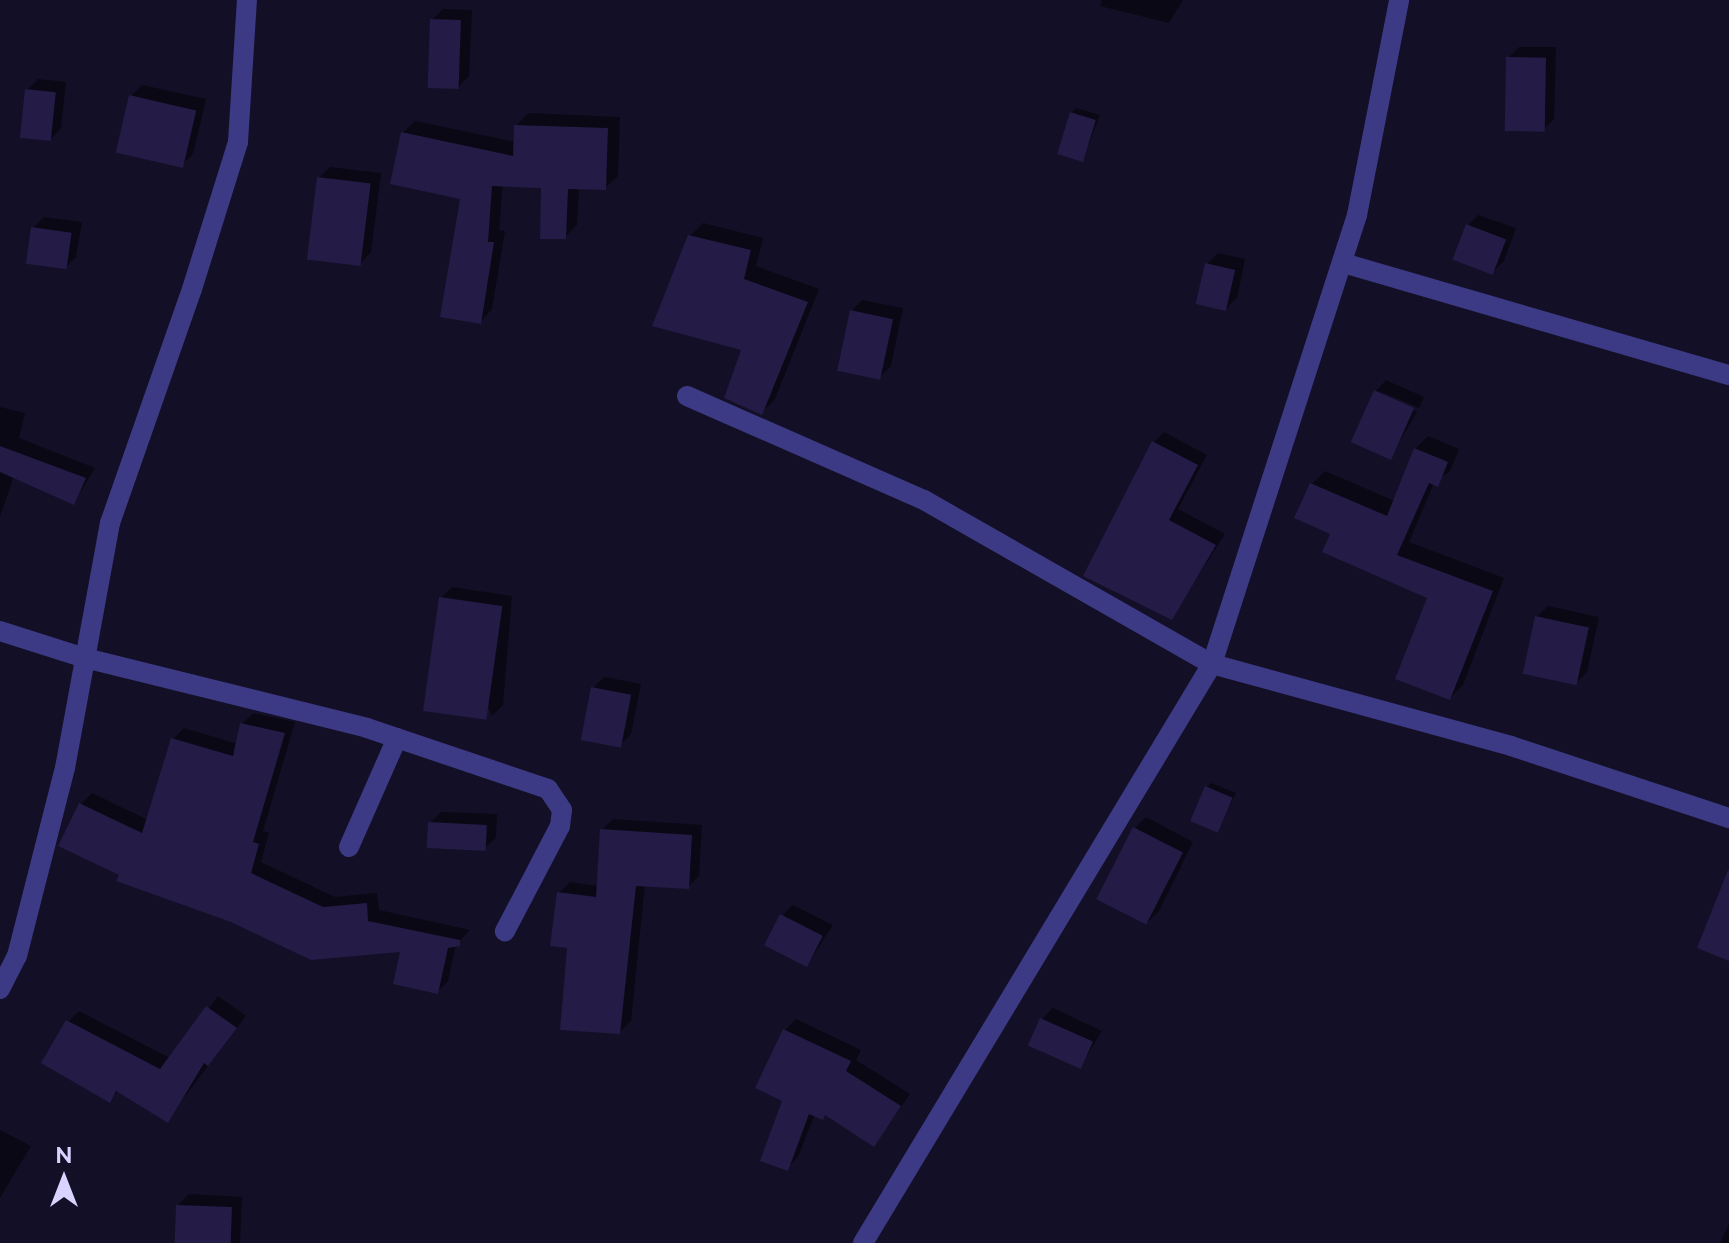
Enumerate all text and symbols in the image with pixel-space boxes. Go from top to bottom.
north arrow [24,1139,104,1219]
text: N [56,1142,72,1168]

